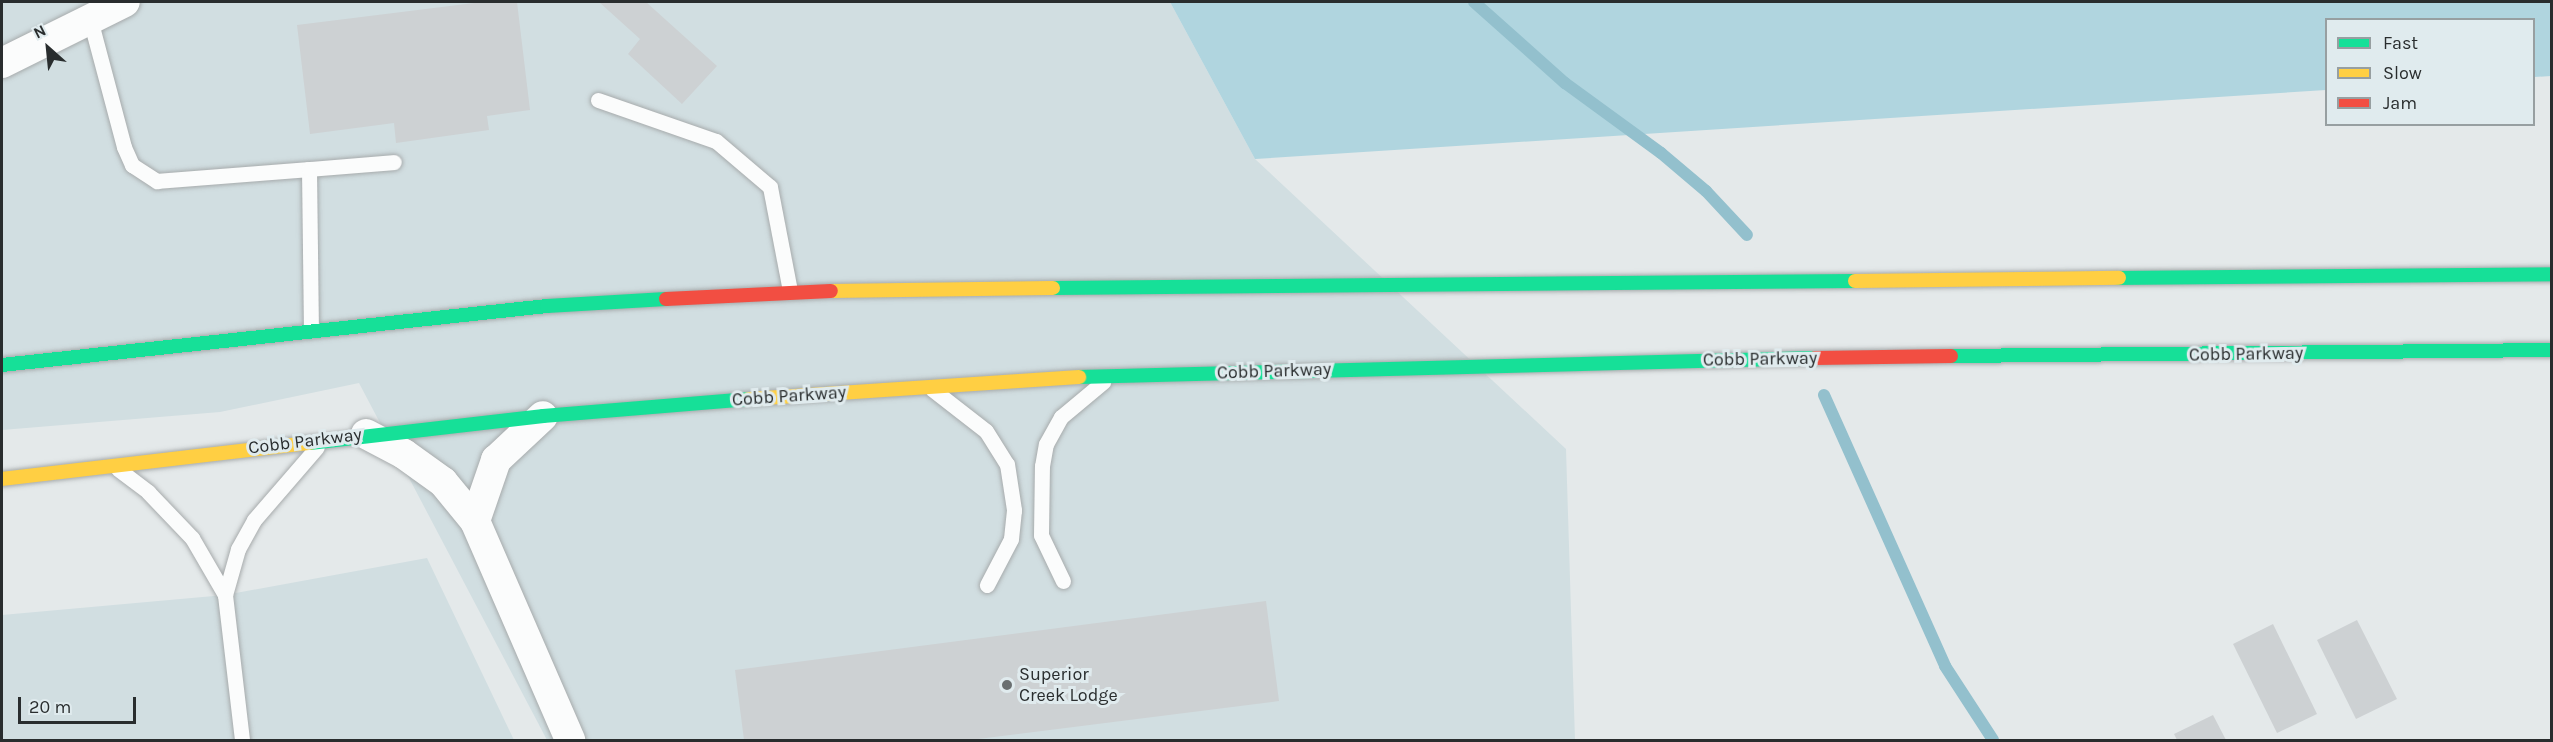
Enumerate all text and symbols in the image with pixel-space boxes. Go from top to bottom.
north arrow [18,18,78,78]
legend [2325,18,2535,126]
text: N [30,20,49,43]
text: Fast [2383,32,2418,54]
text: Slow [2383,62,2422,84]
text: Jam [2383,92,2417,114]
street label: Cobb Parkway [2189,342,2303,366]
street label: Cobb Parkway [1703,347,1817,371]
street label: Cobb Parkway [1216,358,1332,384]
street label: Cobb Parkway [731,381,847,411]
street label: Cobb Parkway [247,423,363,459]
place label: Superior Creek Lodge [1019,664,1118,706]
marker: Superior Creek Lodge [1000,678,1014,692]
scale bar [21,685,140,723]
text: 20 m [29,696,71,718]

